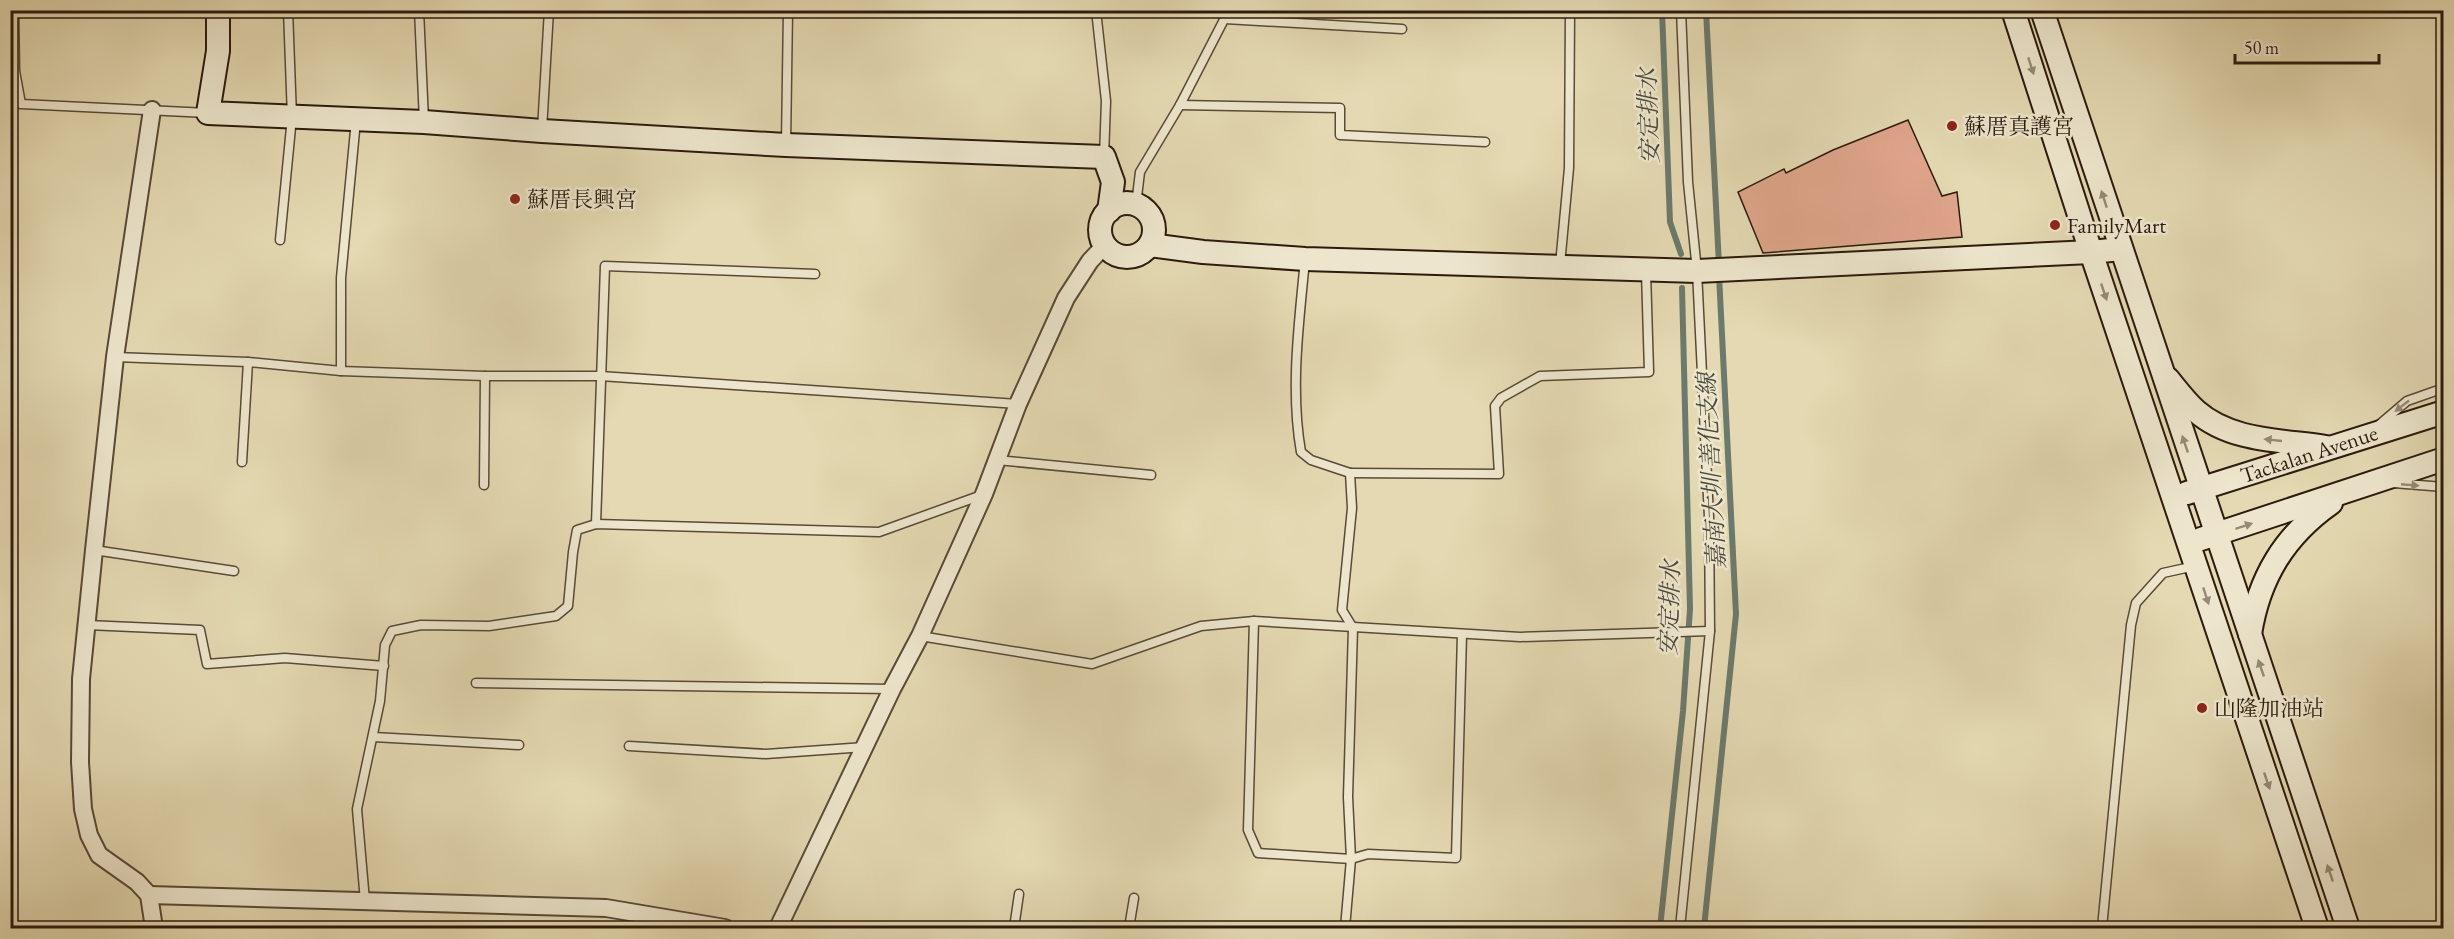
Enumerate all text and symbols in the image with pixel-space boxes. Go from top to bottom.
scale bar [2235,27,2379,65]
text: 50 m [2244,36,2279,59]
one-way arrow [2027,57,2036,75]
water label: 安定排水 [1631,65,1665,165]
place label: 蘇厝真護宮 [1964,112,2074,141]
marker: 蘇厝真護宮 [1945,119,1959,133]
place label: 蘇厝長興宮 [527,185,637,214]
one-way arrow [2099,190,2109,208]
marker: 蘇厝長興宮 [508,192,522,206]
place label: FamilyMart [2067,211,2166,240]
marker: FamilyMart [2048,218,2062,232]
one-way arrow [2100,283,2110,301]
water label: 嘉南大圳 善化支線 [1690,369,1732,570]
one-way arrow [2394,400,2410,412]
street label: Tackalan Avenue [2237,418,2382,490]
one-way arrow [2180,435,2190,453]
one-way arrow [2263,435,2282,445]
one-way arrow [2401,480,2420,489]
one-way arrow [2235,520,2253,530]
water label: 安定排水 [1652,557,1686,657]
one-way arrow [2201,587,2211,605]
one-way arrow [2255,659,2265,677]
place label: 山隆加油站 [2214,694,2324,723]
marker: 山隆加油站 [2195,701,2209,715]
one-way arrow [2263,772,2272,790]
one-way arrow [2324,864,2334,882]

